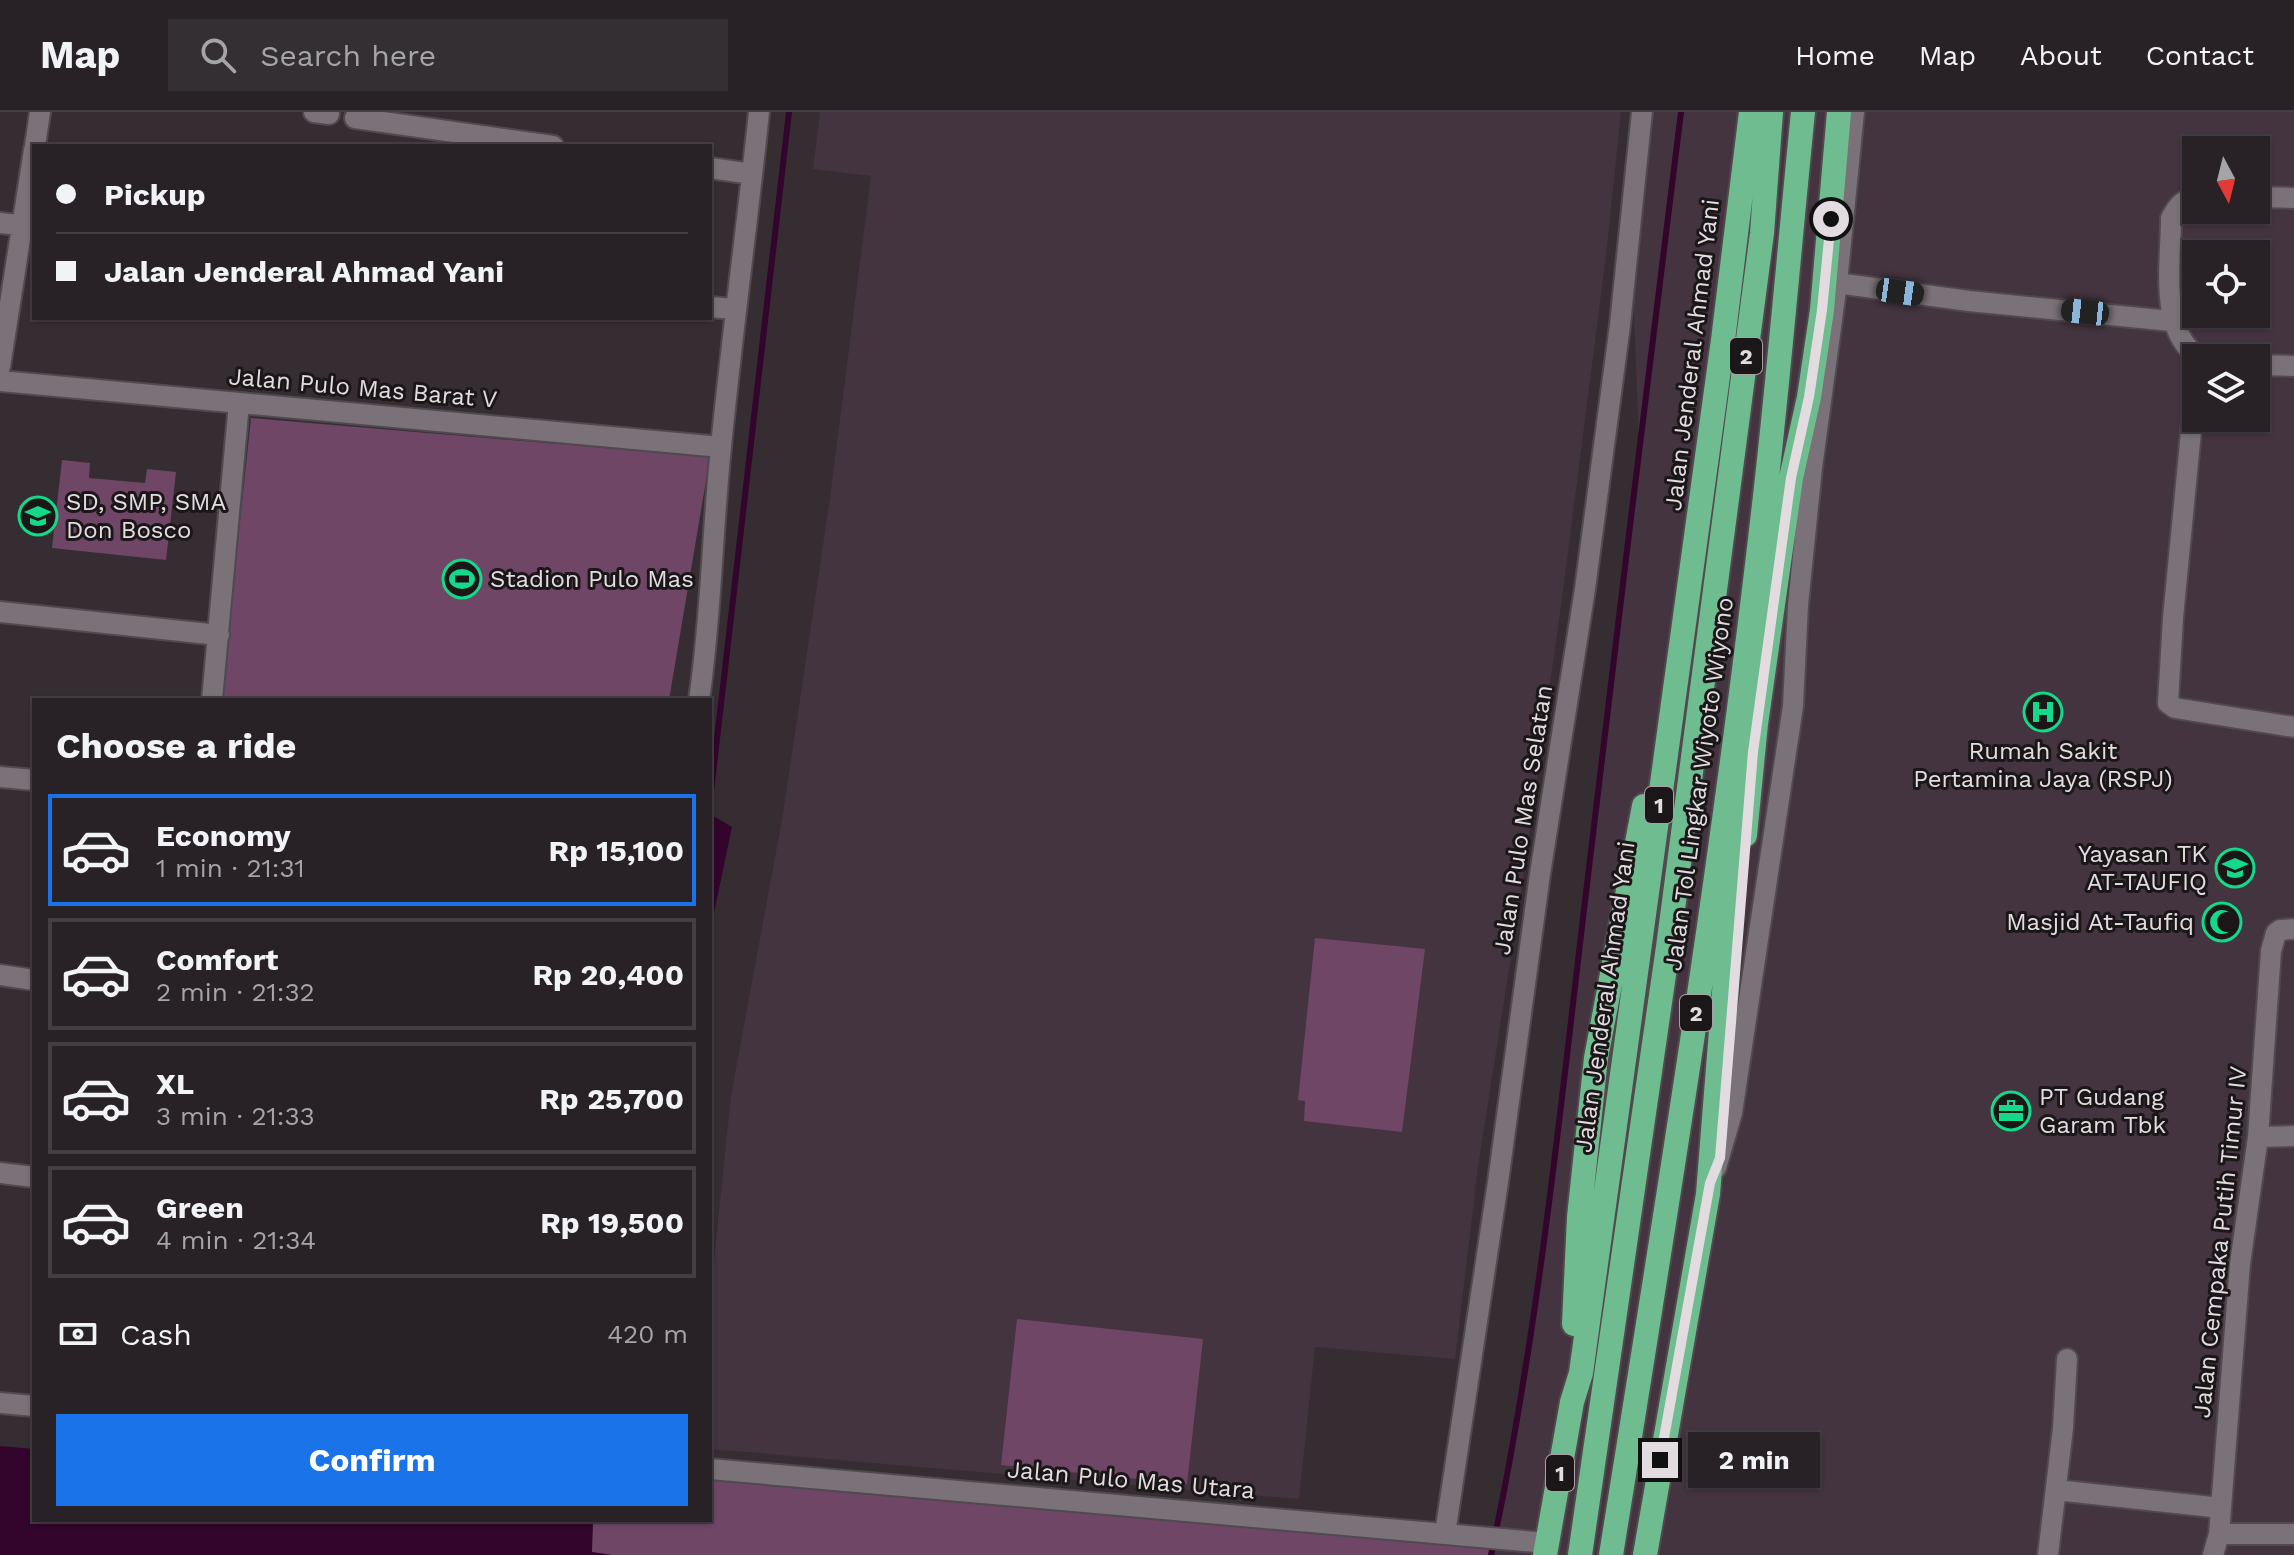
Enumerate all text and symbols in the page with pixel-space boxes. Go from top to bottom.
search box [168,19,728,91]
text: Map [40,33,120,77]
icon: search [196,33,240,77]
text: Search here [260,38,436,73]
text: Home [1795,39,1875,72]
text: Map [1919,39,1976,72]
text: About [2020,39,2102,72]
text: Contact [2146,39,2254,72]
north arrow [2182,136,2270,224]
map controls [2182,136,2270,432]
text: Pickup [104,177,206,212]
street label: Jalan Jenderal Ahmad Yani [1659,198,1725,512]
route start [1813,201,1849,237]
button: locate [2182,240,2270,328]
text: Jalan Jenderal Ahmad Yani [104,254,504,289]
car [1875,277,1925,307]
car [2060,298,2110,326]
road number: 2 [1730,338,1762,374]
button: layers [2182,344,2270,432]
street label: Jalan Pulo Mas Barat V [227,362,499,414]
place label: SD, SMP, SMA Don Bosco [66,488,227,544]
school or university icon: SD, SMP, SMA Don Bosco [17,495,59,537]
sports icon: Stadion Pulo Mas [441,558,483,600]
place label: Stadion Pulo Mas [490,565,694,593]
street label: Jalan Tol Lingkar Wiyoto Wiyono [1659,596,1739,972]
street label: Jalan Pulo Mas Selatan [1488,683,1558,957]
hospital icon: Rumah Sakit Pertamina Jaya (RSPJ) [2022,691,2064,733]
text: Choose a ride [56,725,296,767]
place label: Rumah Sakit Pertamina Jaya (RSPJ) [1913,737,2173,793]
road number: 1 [1645,787,1673,823]
icon: car [60,814,132,886]
text: Economy [156,818,291,853]
text: Rp 15,100 [549,833,684,868]
street label: Jalan Jenderal Ahmad Yani [1569,840,1641,1154]
place label: Yayasan TK AT-TAUFIQ [2078,840,2207,896]
school or university icon: Yayasan TK AT-TAUFIQ [2214,847,2256,889]
text: 1 min · 21:31 [156,853,305,883]
mosque icon: Masjid At-Taufiq [2201,901,2243,943]
place label: Masjid At-Taufiq [2006,908,2194,936]
icon: car [60,938,132,1010]
text: Comfort [156,942,278,977]
text: Rp 20,400 [532,957,684,992]
text: 2 min · 21:32 [156,977,315,1007]
road number: 2 [1680,995,1712,1031]
icon: car [60,1062,132,1134]
street label: Jalan Cempaka Putih Timur IV [2188,1065,2252,1419]
text: XL [156,1066,194,1101]
text: Rp 25,700 [539,1081,684,1116]
place label: PT Gudang Garam Tbk [2039,1083,2166,1139]
office icon: PT Gudang Garam Tbk [1990,1090,2032,1132]
text: 3 min · 21:33 [156,1101,315,1131]
icon: car [60,1186,132,1258]
text: Green [156,1190,244,1225]
text: Rp 19,500 [540,1205,684,1240]
text: 4 min · 21:34 [156,1225,316,1255]
icon: cash [56,1312,100,1356]
text: Cash [120,1317,192,1352]
text: 420 m [607,1319,688,1349]
button: Confirm [56,1414,688,1506]
callout: 2 min [1688,1432,1820,1488]
route end [1642,1442,1678,1478]
text: 2 min [1718,1445,1790,1475]
street label: Jalan Pulo Mas Utara [1006,1455,1256,1505]
road number: 1 [1546,1455,1574,1491]

